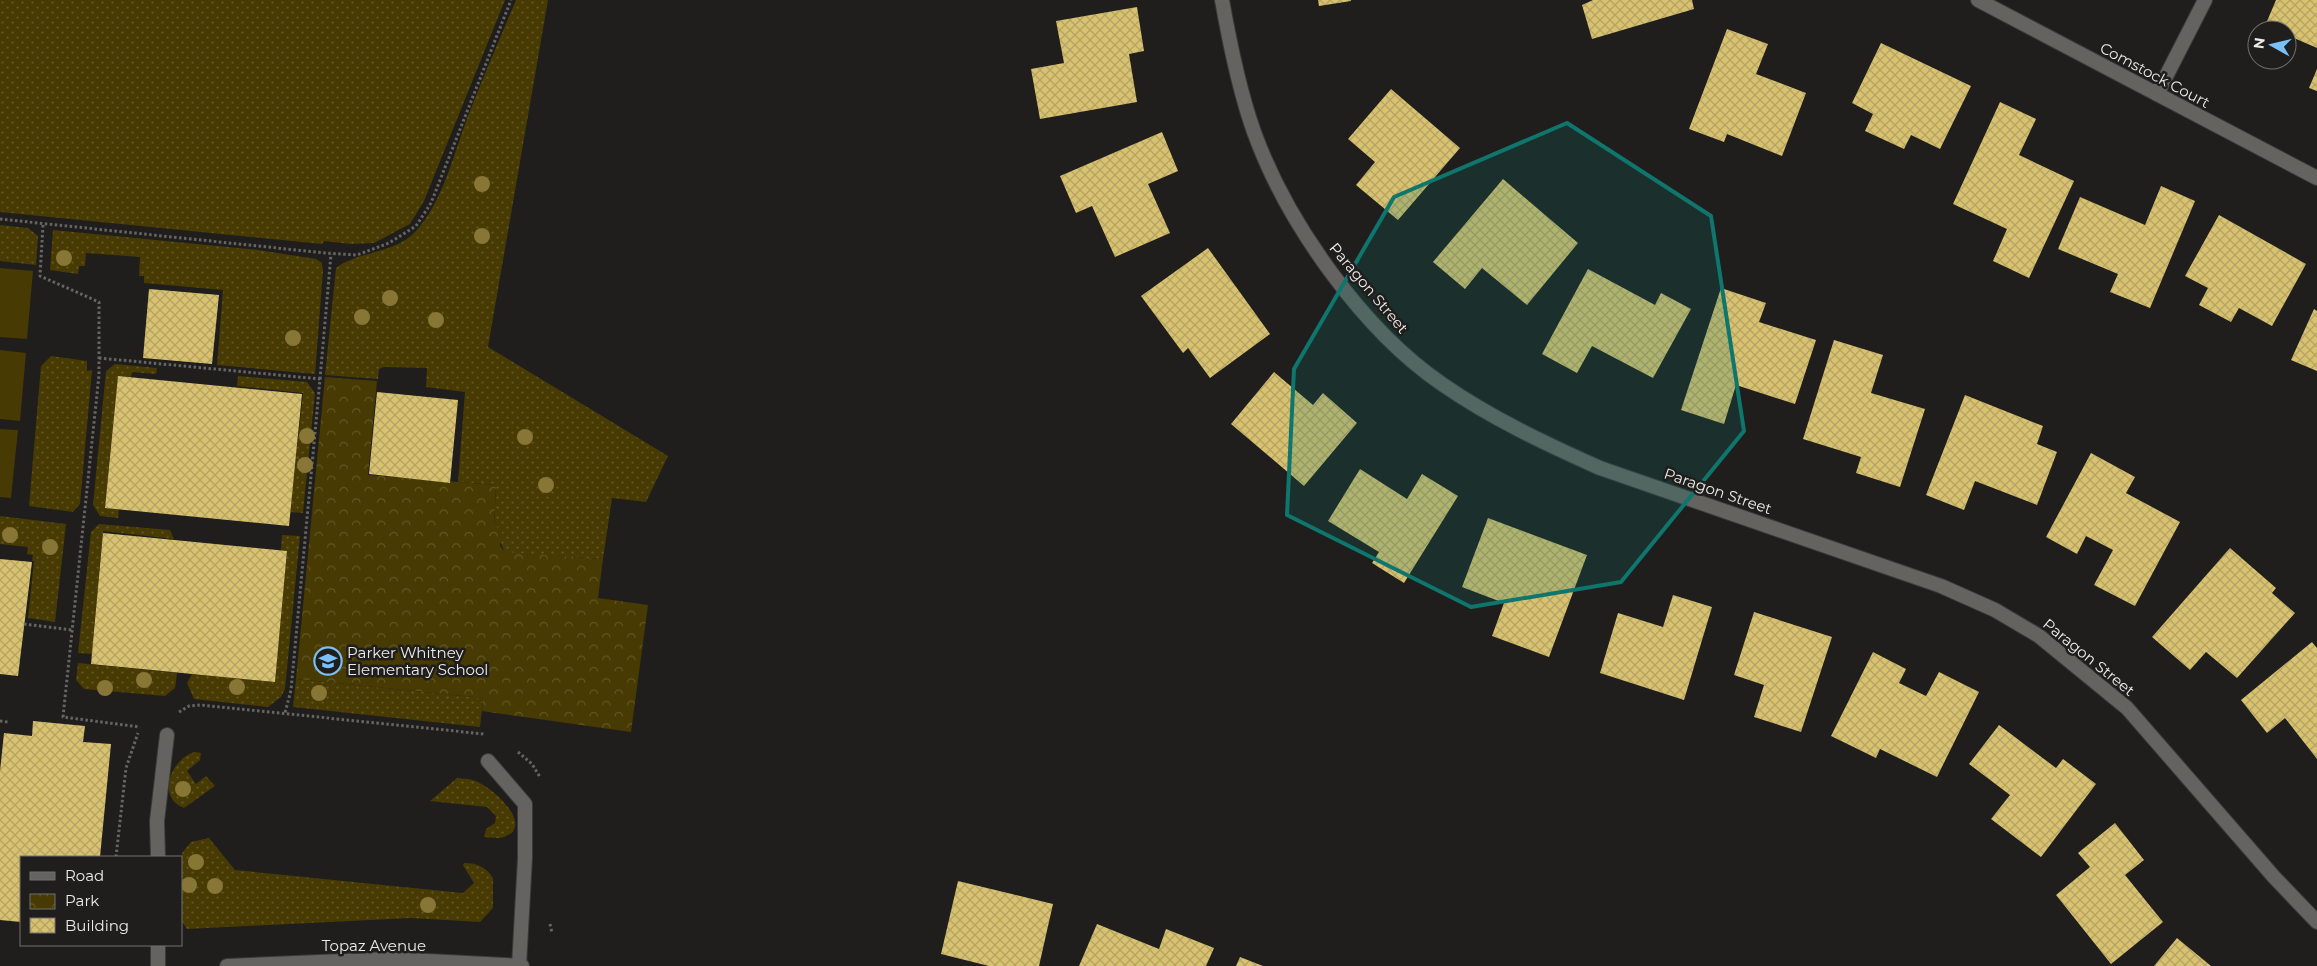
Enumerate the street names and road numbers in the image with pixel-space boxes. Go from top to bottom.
street label: Comstock Court [2097,38,2213,112]
street label: Paragon Street [1325,239,1413,337]
street label: Paragon Street [1662,464,1774,518]
street label: Paragon Street [2039,614,2139,700]
street label: Topaz Avenue [322,936,426,955]

